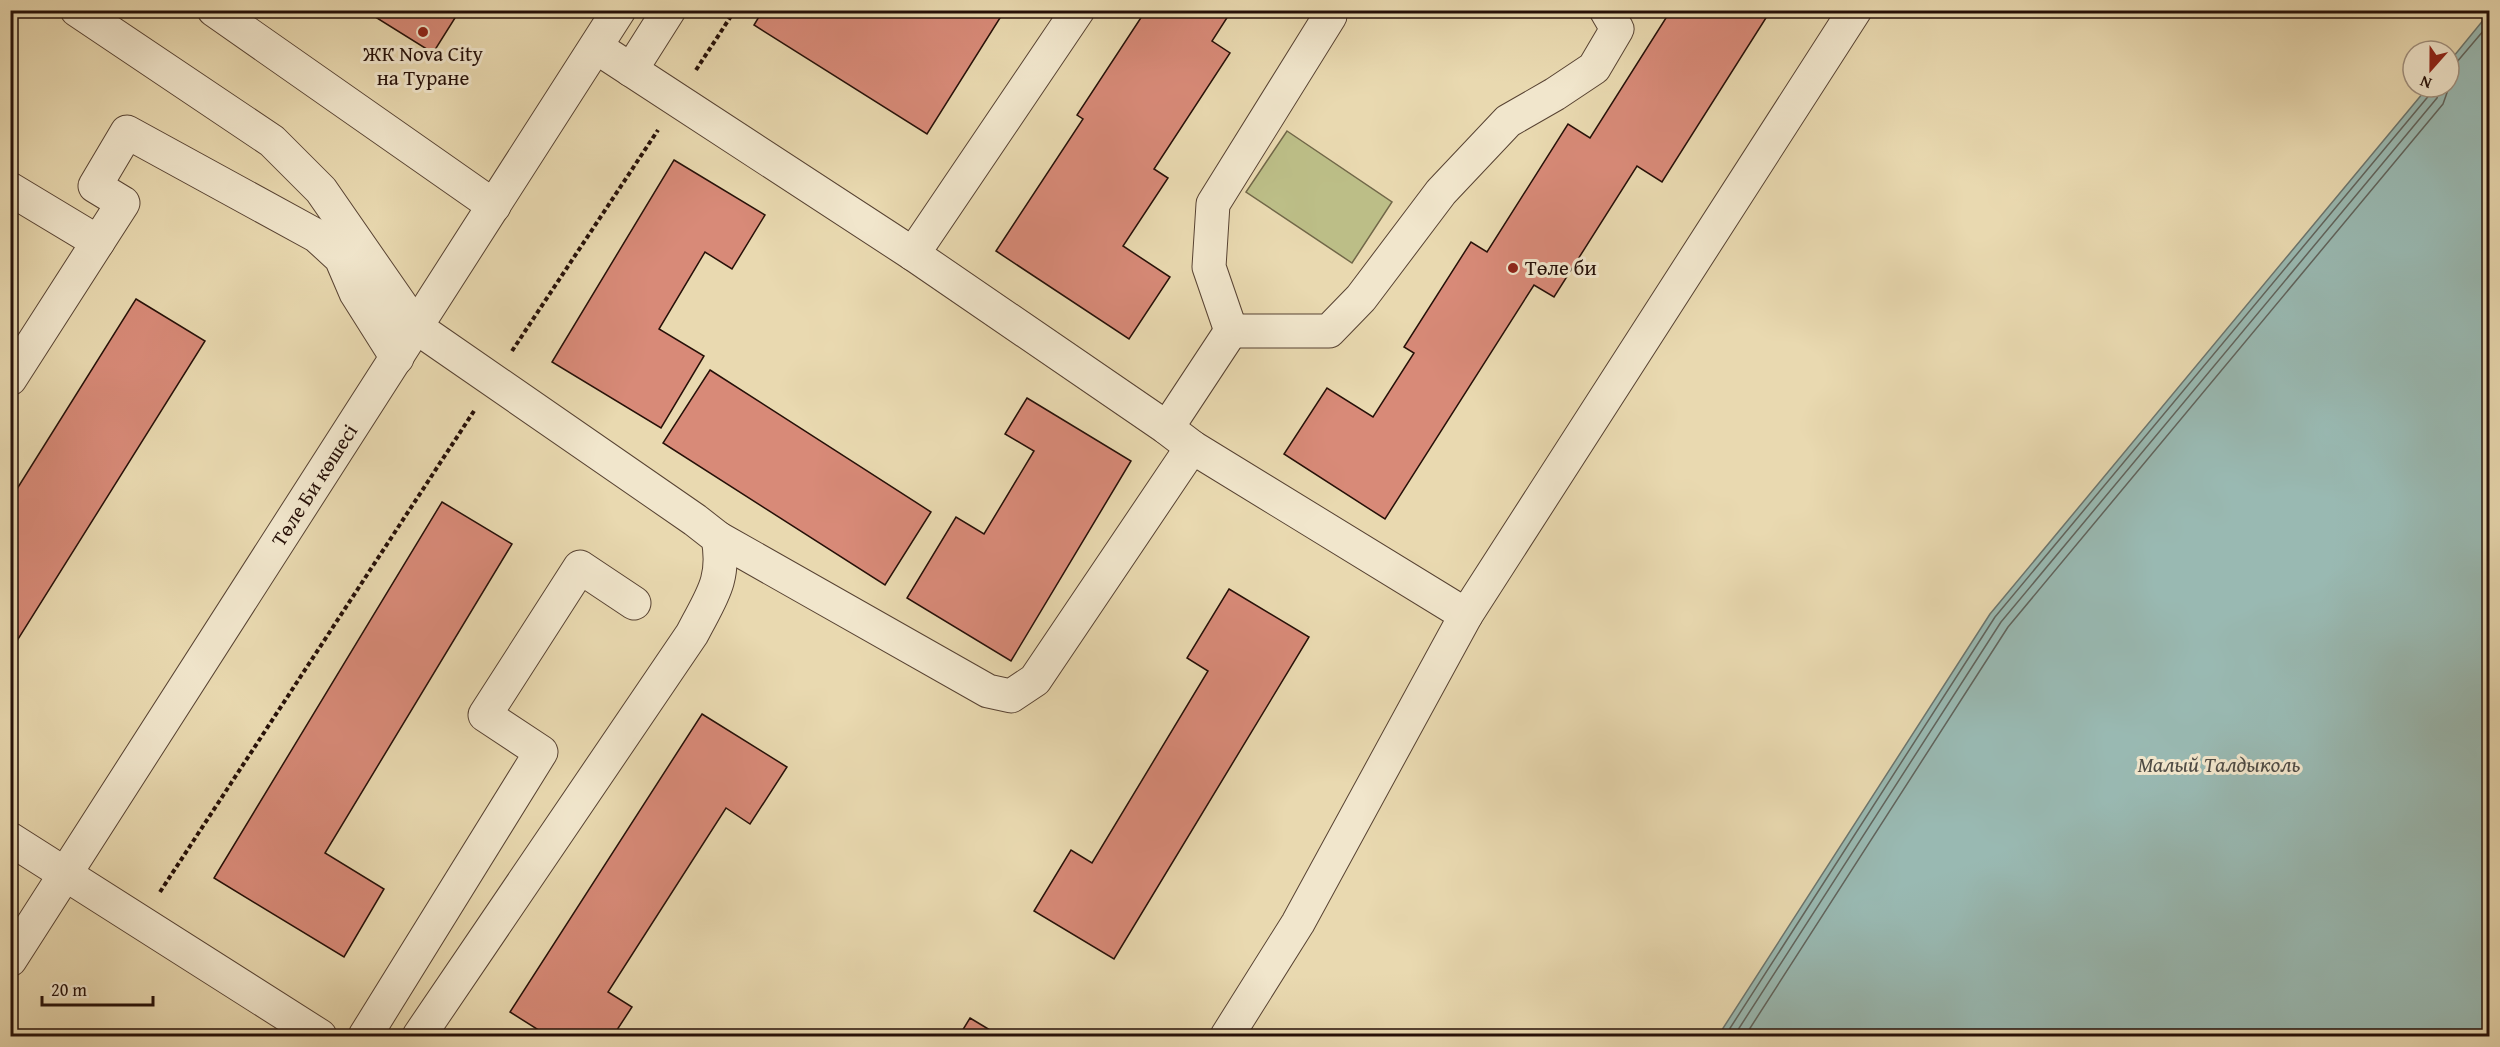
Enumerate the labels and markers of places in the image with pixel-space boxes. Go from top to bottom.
marker: ЖК Nova City на Туране [416,25,430,39]
place label: ЖК Nova City на Туране [362,38,484,93]
place label: Төле би [1525,252,1597,283]
marker: Төле би [1506,261,1520,275]

